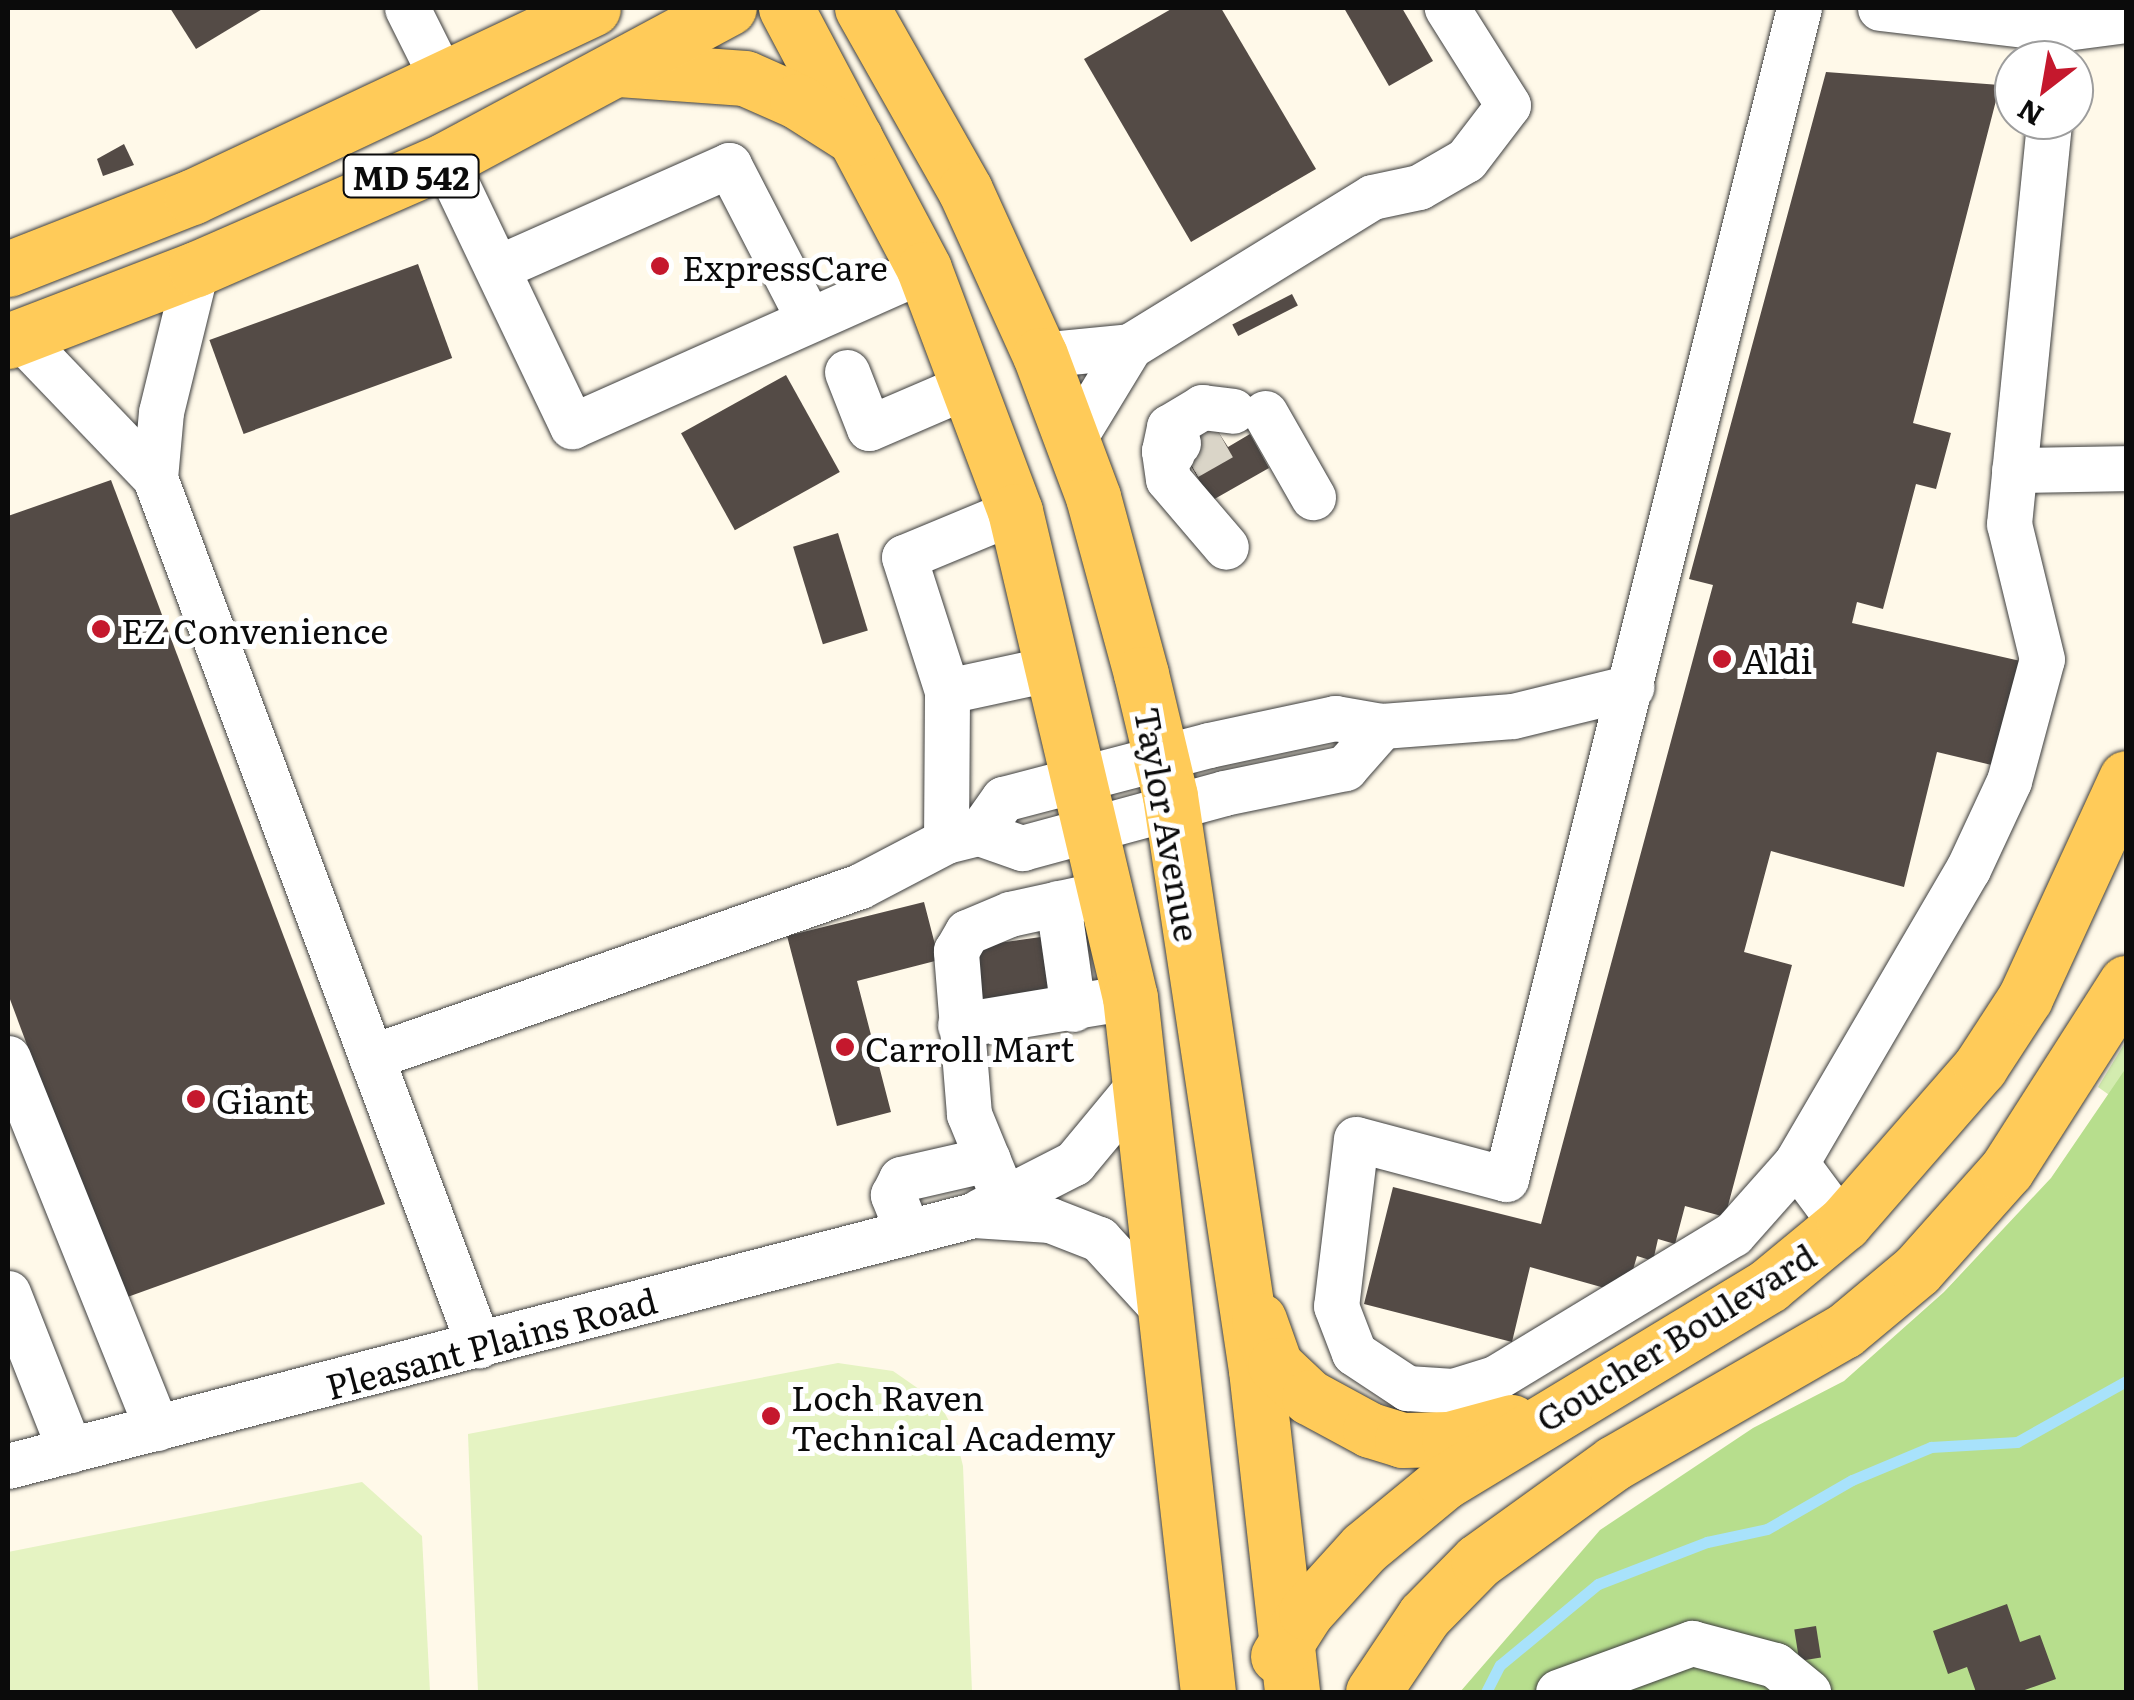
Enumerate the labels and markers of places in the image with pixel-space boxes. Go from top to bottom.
place label: ExpressCare [682,245,888,287]
marker: ExpressCare [647,253,673,279]
place label: EZ Convenience [121,608,388,650]
marker: EZ Convenience [90,618,112,640]
place label: Aldi [1742,638,1812,680]
marker: Aldi [1711,648,1733,670]
place label: Carroll Mart [865,1026,1074,1068]
marker: Carroll Mart [834,1036,856,1058]
place label: Giant [216,1078,309,1120]
marker: Giant [185,1088,207,1110]
place label: Loch Raven Technical Academy [791,1375,1115,1457]
marker: Loch Raven Technical Academy [760,1405,782,1427]

